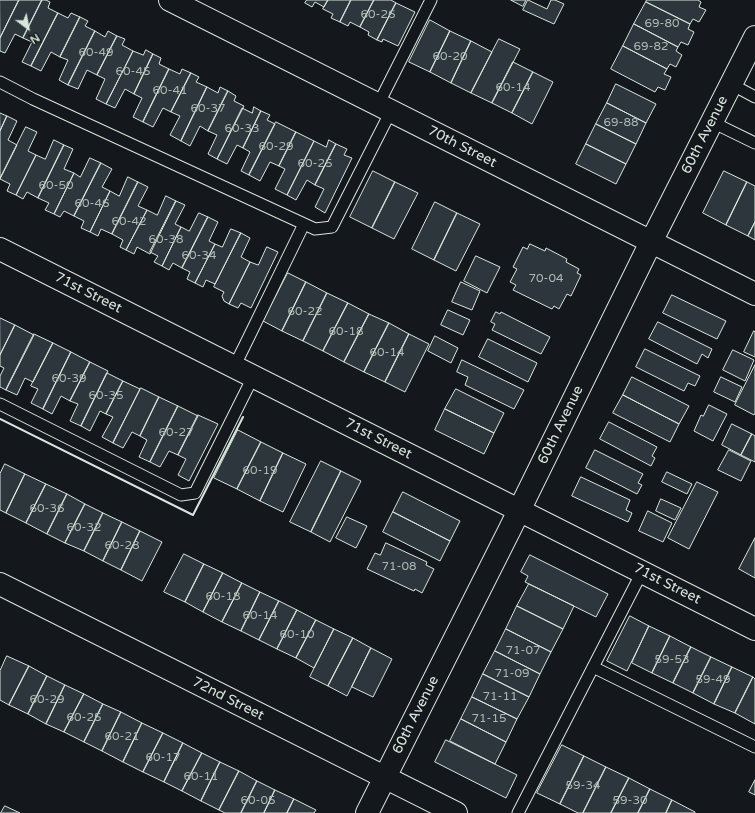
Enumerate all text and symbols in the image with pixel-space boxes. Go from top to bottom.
north arrow [8,8,48,48]
house number: 60-26 [360,8,396,22]
house number: 69-80 [644,17,680,31]
text: N [27,31,42,46]
house number: 69-82 [633,40,669,54]
house number: 60-49 [78,46,114,60]
house number: 60-20 [432,50,468,64]
house number: 60-45 [115,65,151,79]
house number: 60-14 [495,81,531,95]
house number: 60-41 [152,84,188,98]
street label: 60th Avenue [678,93,732,177]
house number: 60-37 [190,102,226,116]
house number: 69-88 [603,116,639,130]
house number: 60-33 [224,122,260,136]
street label: 70th Street [425,122,499,172]
house number: 60-29 [258,140,294,154]
house number: 60-25 [297,157,333,171]
house number: 60-50 [38,179,74,193]
house number: 60-46 [74,197,110,211]
house number: 60-42 [111,215,147,229]
house number: 60-38 [148,233,184,247]
house number: 60-34 [181,249,217,263]
street label: 71st Street [52,269,124,317]
house number: 70-04 [528,272,564,286]
house number: 60-22 [287,305,323,319]
house number: 60-18 [328,325,364,339]
house number: 60-14 [369,346,405,360]
house number: 60-39 [51,372,87,386]
street label: 60th Avenue [535,383,587,467]
house number: 60-35 [88,389,124,403]
street label: 71st Street [342,415,414,463]
house number: 60-27 [158,426,194,440]
house number: 60-19 [242,464,278,478]
house number: 60-36 [29,502,65,516]
house number: 60-32 [66,521,102,535]
house number: 60-28 [104,539,140,553]
house number: 71-08 [381,560,417,574]
street label: 71st Street [631,560,703,608]
house number: 60-18 [205,590,241,604]
house number: 60-14 [242,609,278,623]
house number: 60-10 [279,628,315,642]
house number: 71-07 [505,644,541,658]
house number: 59-53 [654,653,690,667]
house number: 71-09 [494,667,530,681]
street label: 60th Avenue [389,673,443,757]
house number: 59-49 [695,673,731,687]
street label: 72nd Street [189,674,267,724]
house number: 71-11 [482,690,518,704]
house number: 60-29 [29,693,65,707]
house number: 60-25 [66,711,102,725]
house number: 71-15 [471,712,507,726]
house number: 60-21 [104,730,140,744]
house number: 60-17 [145,751,181,765]
house number: 60-11 [183,770,219,784]
house number: 59-34 [565,779,601,793]
house number: 60-05 [240,794,276,808]
house number: 59-30 [612,794,648,808]

